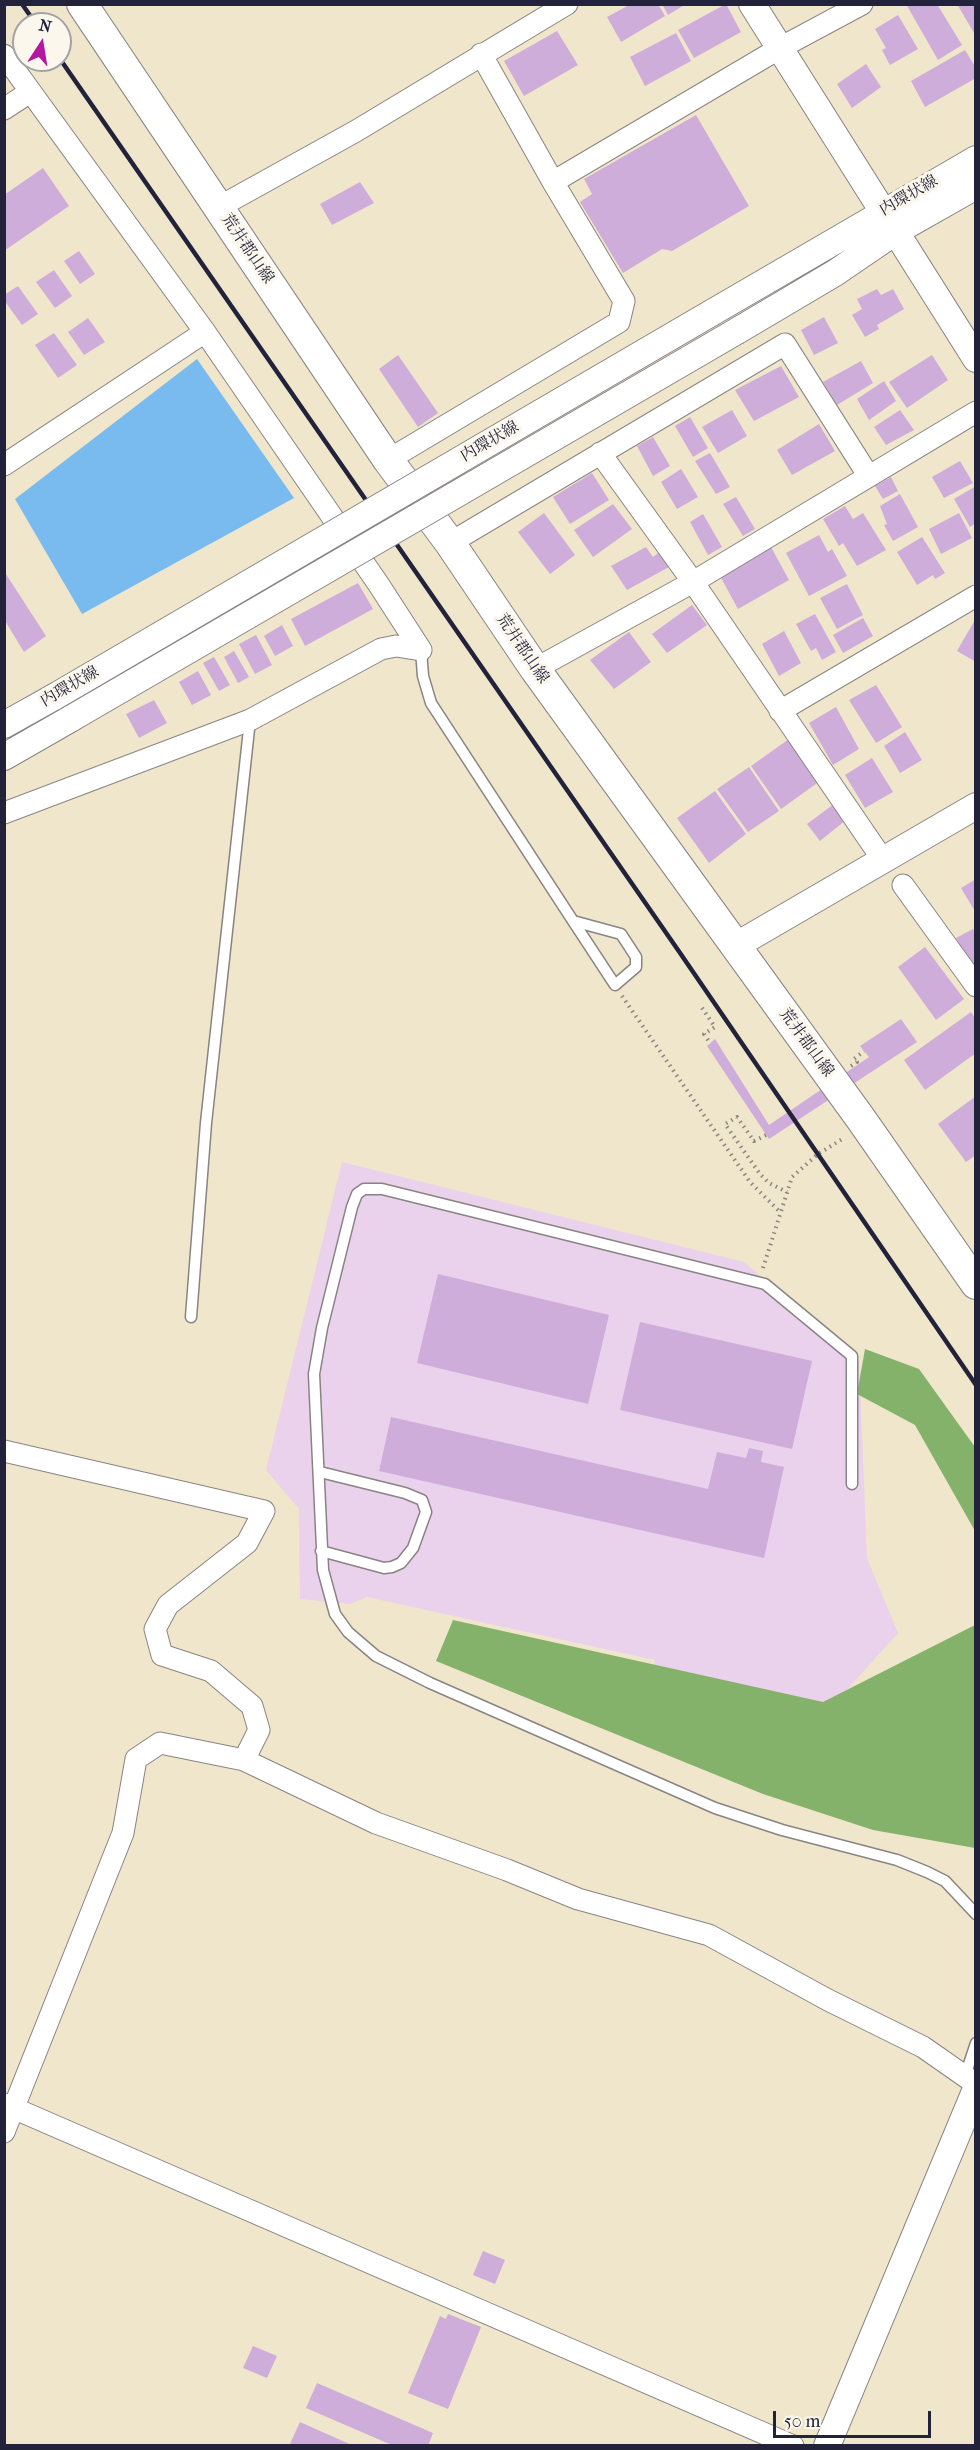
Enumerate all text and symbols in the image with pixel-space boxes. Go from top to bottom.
north arrow [12,12,72,72]
text: N [38,15,53,36]
street label: 内環状線 [876,172,942,220]
street label: 荒井郡山線 [217,210,277,288]
street label: 内環状線 [457,418,523,466]
street label: 荒井郡山線 [492,610,552,688]
street label: 内環状線 [37,663,103,711]
street label: 荒井郡山線 [775,1005,837,1081]
scale bar [776,2399,934,2437]
text: 50 m [784,2411,820,2432]

